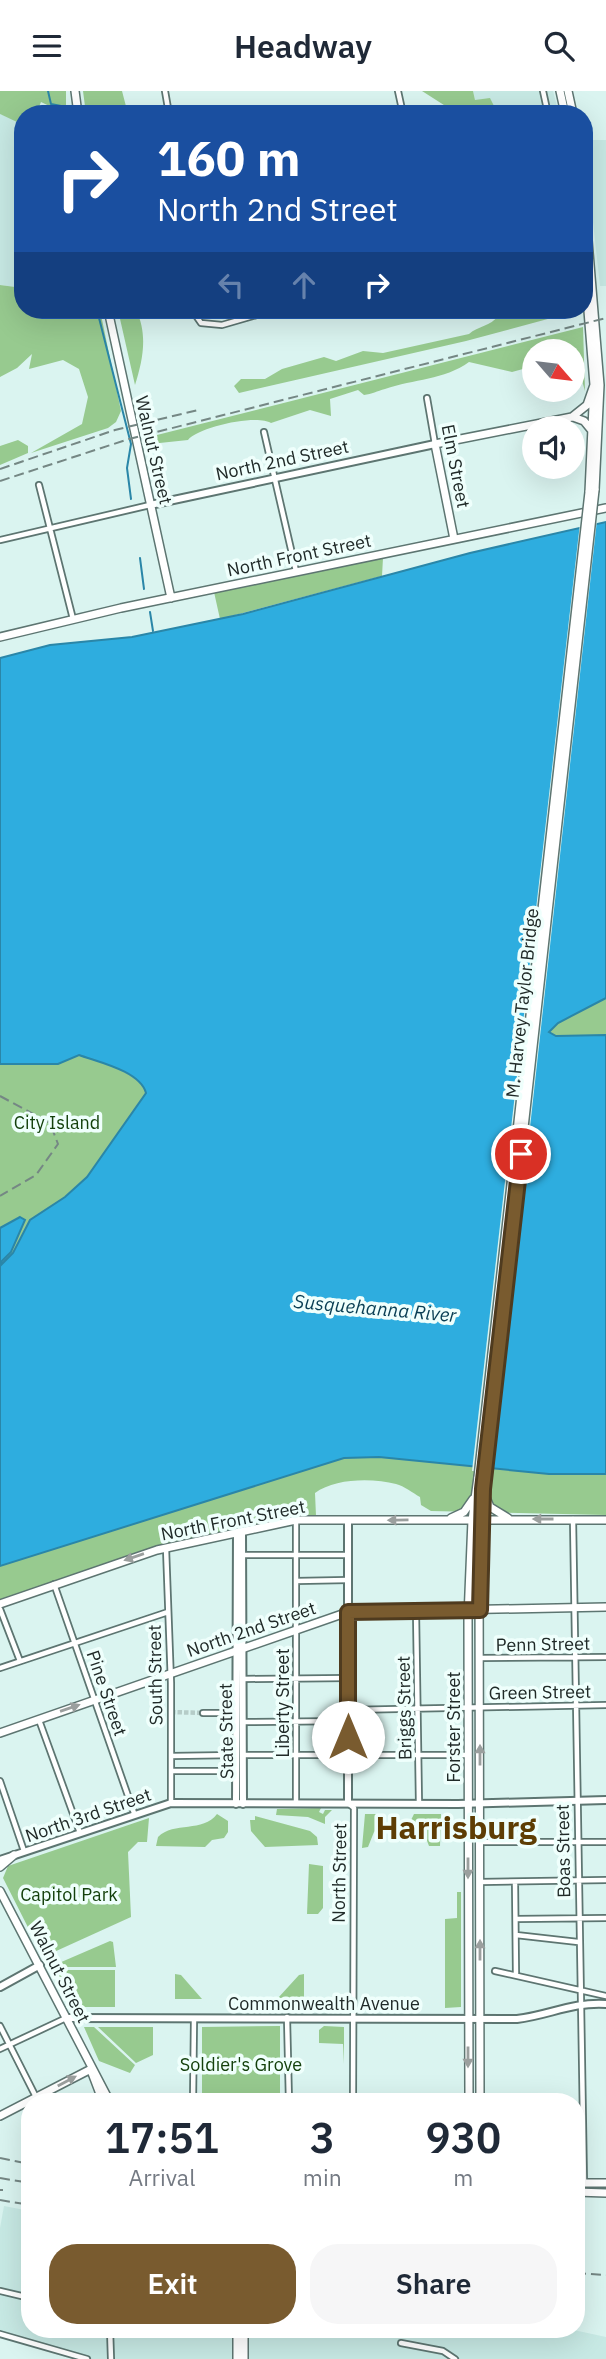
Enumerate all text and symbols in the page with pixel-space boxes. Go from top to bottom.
text: Headway [234,25,372,67]
icon: menu [28,27,66,65]
icon: search [540,27,578,65]
text: 160 m [157,126,301,189]
icon: right [42,133,133,224]
text: North 2nd Street [157,188,398,230]
icon: left [212,266,250,304]
icon: ahead [285,266,323,304]
icon: right [358,266,396,304]
north arrow [522,339,584,403]
map controls [522,339,585,479]
street label: Walnut Street [130,393,178,507]
button: sound [522,416,585,479]
street label: Elm Street [437,422,475,510]
street label: North 2nd Street [213,435,351,485]
street label: North Front Street [225,528,373,582]
street label: M. Harvey Taylor Bridge [501,907,543,1099]
park label: City Island [14,1111,100,1134]
pin [491,1124,551,1184]
icon: arrive [502,1135,540,1173]
water label: Susquehanna River [293,1289,458,1327]
street label: North Front Street [159,1495,307,1545]
one-way arrow [531,1513,553,1525]
one-way arrow [386,1514,408,1526]
one-way arrow [124,1552,145,1563]
street label: North 2nd Street [183,1596,319,1662]
street label: South Street [143,1624,167,1726]
street label: Penn Street [496,1632,590,1656]
street label: Pine Street [82,1647,132,1739]
street label: Liberty Street [271,1648,294,1758]
street label: Briggs Street [392,1656,416,1760]
street label: Forster Street [442,1671,465,1783]
street label: Green Street [488,1680,592,1704]
street label: State Street [214,1683,238,1779]
position arrow [311,1700,385,1774]
one-way arrow [60,1702,81,1713]
one-way arrow [474,1744,486,1766]
street label: North 3rd Street [22,1783,154,1847]
street label: Boas Street [551,1804,575,1898]
district label: Harrisburg [375,1806,537,1848]
street label: North Street [327,1823,351,1923]
one-way arrow [462,1858,474,1880]
park label: Capitol Park [20,1883,118,1906]
street label: Walnut Street [25,1917,95,2027]
one-way arrow [474,1939,486,1961]
street label: Commonwealth Avenue [228,1992,420,2015]
one-way arrow [462,2046,474,2068]
park label: Soldier's Grove [180,2053,302,2076]
one-way arrow [58,2075,77,2087]
text: 17:51 [105,2110,219,2165]
text: 3 [310,2110,335,2165]
text: 930 [426,2110,501,2165]
text: Arrival [128,2162,195,2192]
text: min [303,2162,342,2192]
text: m [453,2162,473,2192]
button: Exit [49,2244,296,2324]
button: Share [310,2244,557,2324]

